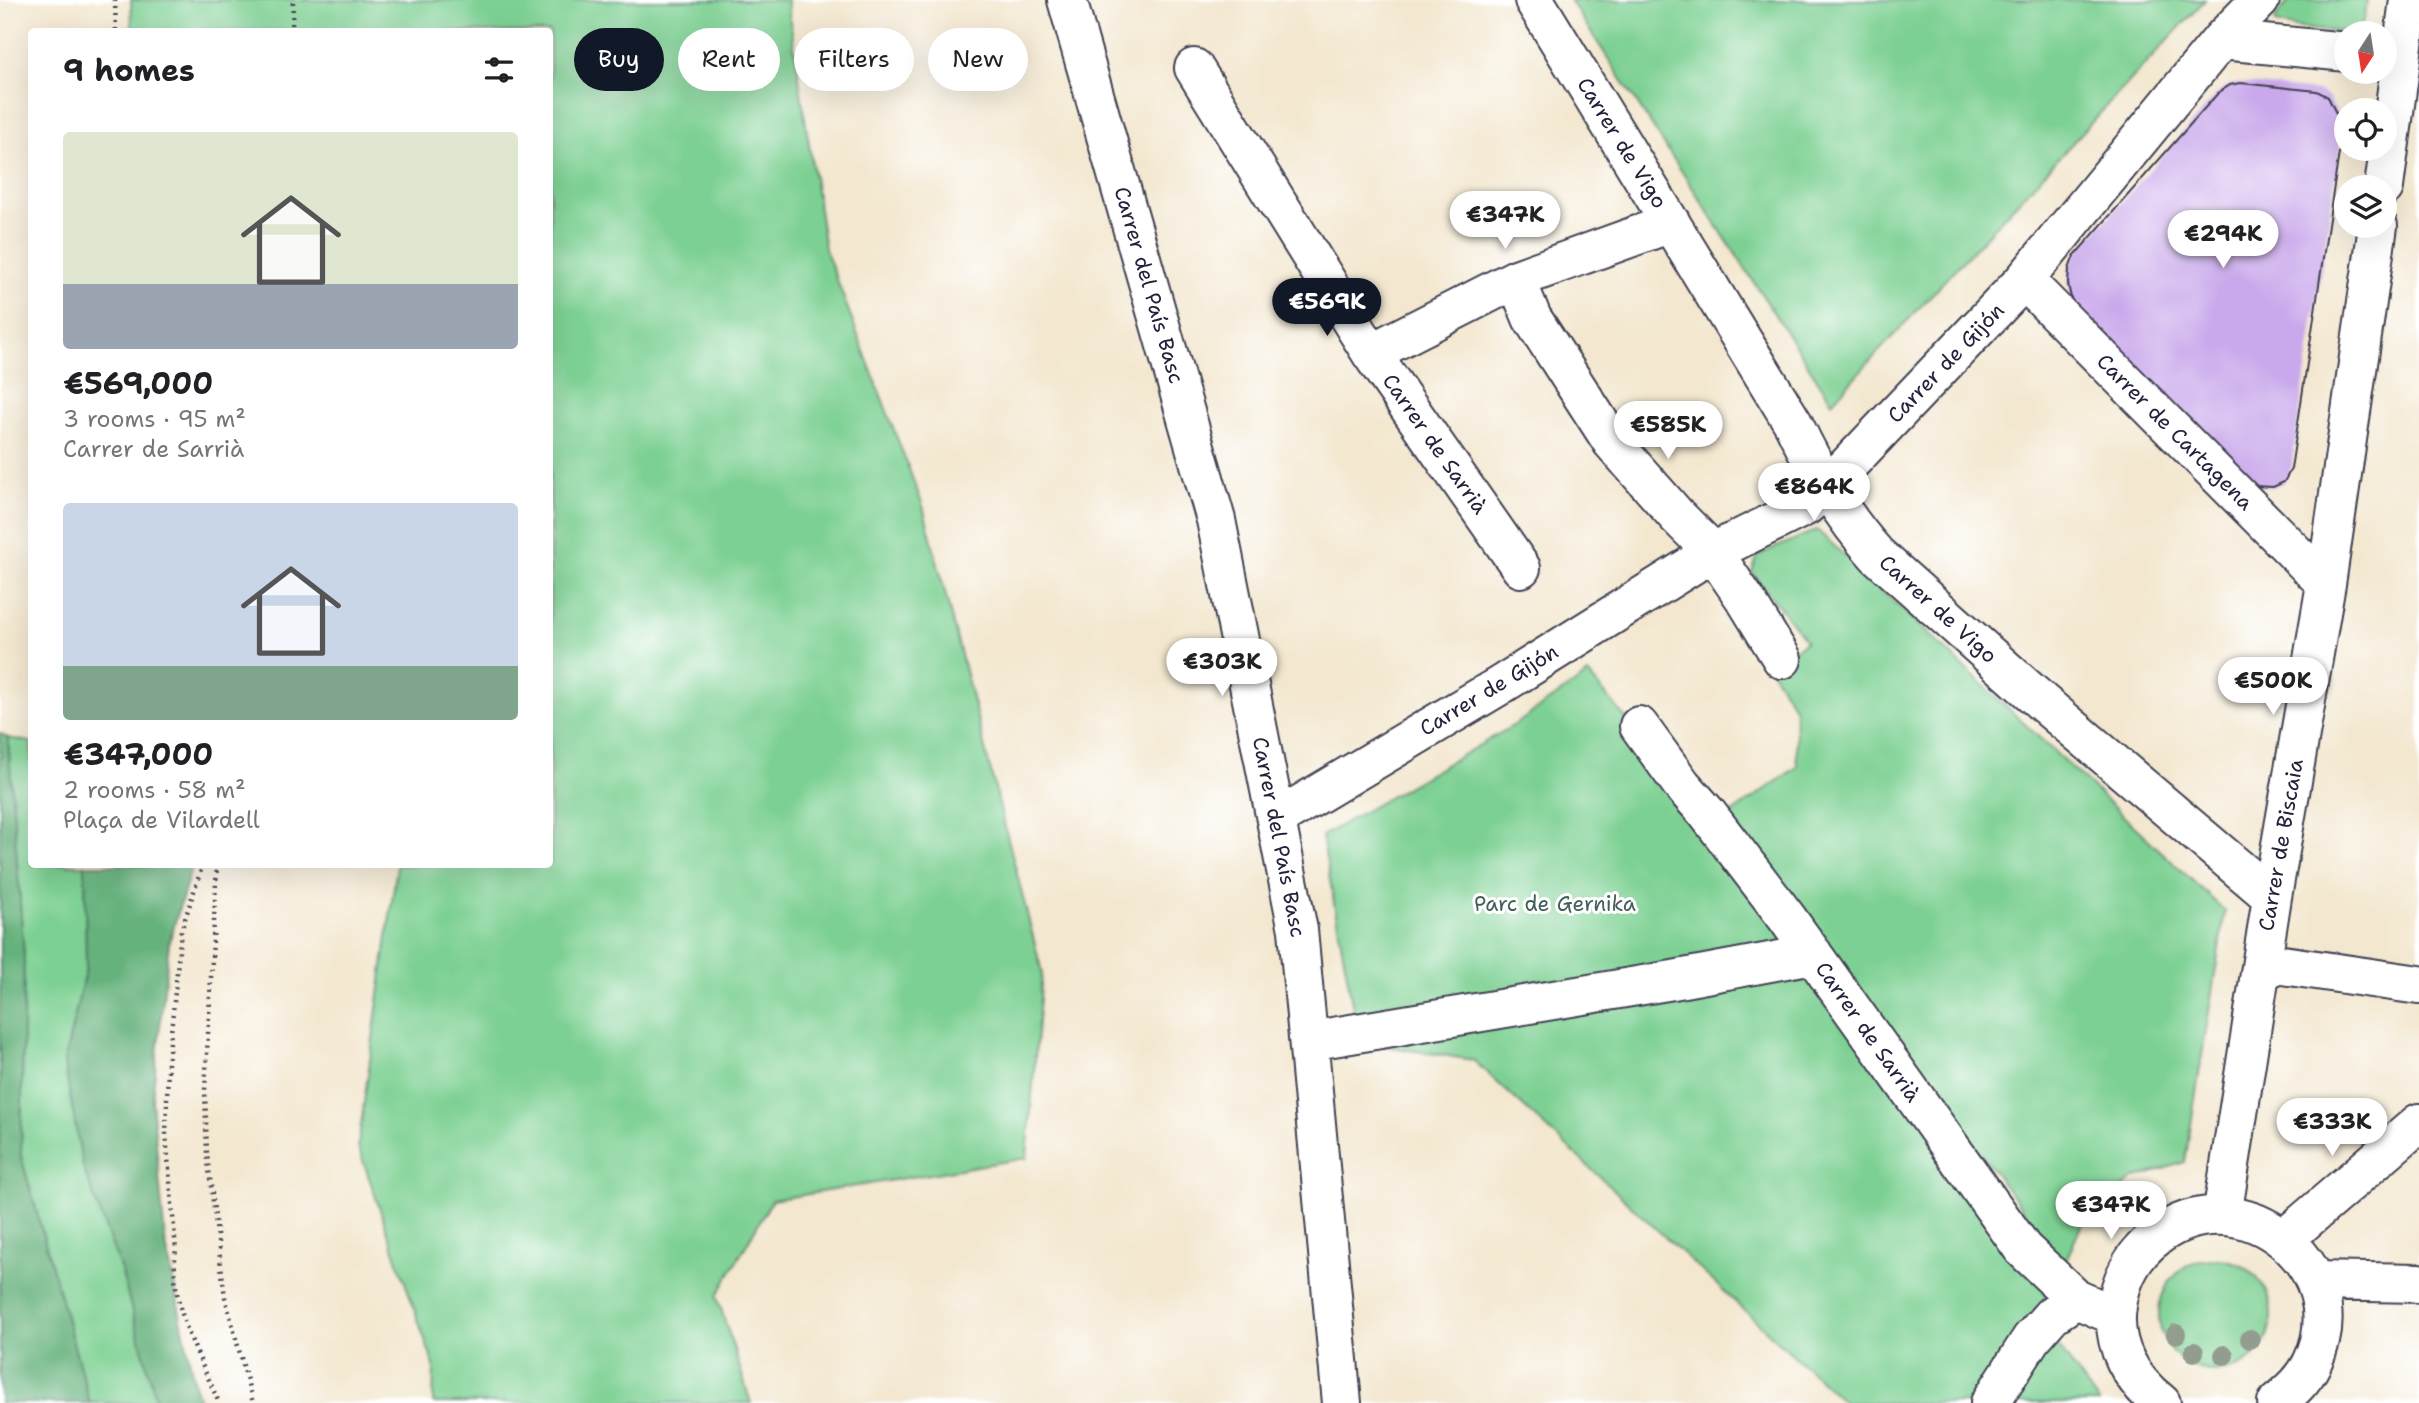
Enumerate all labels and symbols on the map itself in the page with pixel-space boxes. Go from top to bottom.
north arrow [2334,21,2398,84]
street label: Carrer de Vigo [1571,72,1673,214]
street label: Carrer del País Basc [1108,183,1190,387]
pin: €347K [1456,191,1554,251]
pin: €294K [2174,210,2272,270]
pin: €569K [1278,278,1376,338]
street label: Carrer de Gijón [1881,297,2011,429]
street label: Carrer de Cartagena [2091,348,2259,516]
street label: Carrer de Sarrià [1376,368,1494,520]
pin: €585K [1619,402,1717,461]
pin: €864K [1765,463,1863,523]
street label: Carrer de Vigo [1873,549,2003,669]
pin: €303K [1173,638,1271,698]
street label: Carrer de Gijón [1415,638,1564,742]
pin: €500K [2224,658,2322,717]
street label: Carrer del País Basc [1246,735,1312,939]
street label: Carrer de Biscaia [2252,757,2310,933]
park label: Parc de Gernika [1474,890,1636,918]
street label: Carrer de Sarrià [1809,956,1927,1108]
pin: €333K [2283,1098,2381,1158]
pin: €347K [2062,1182,2160,1241]

